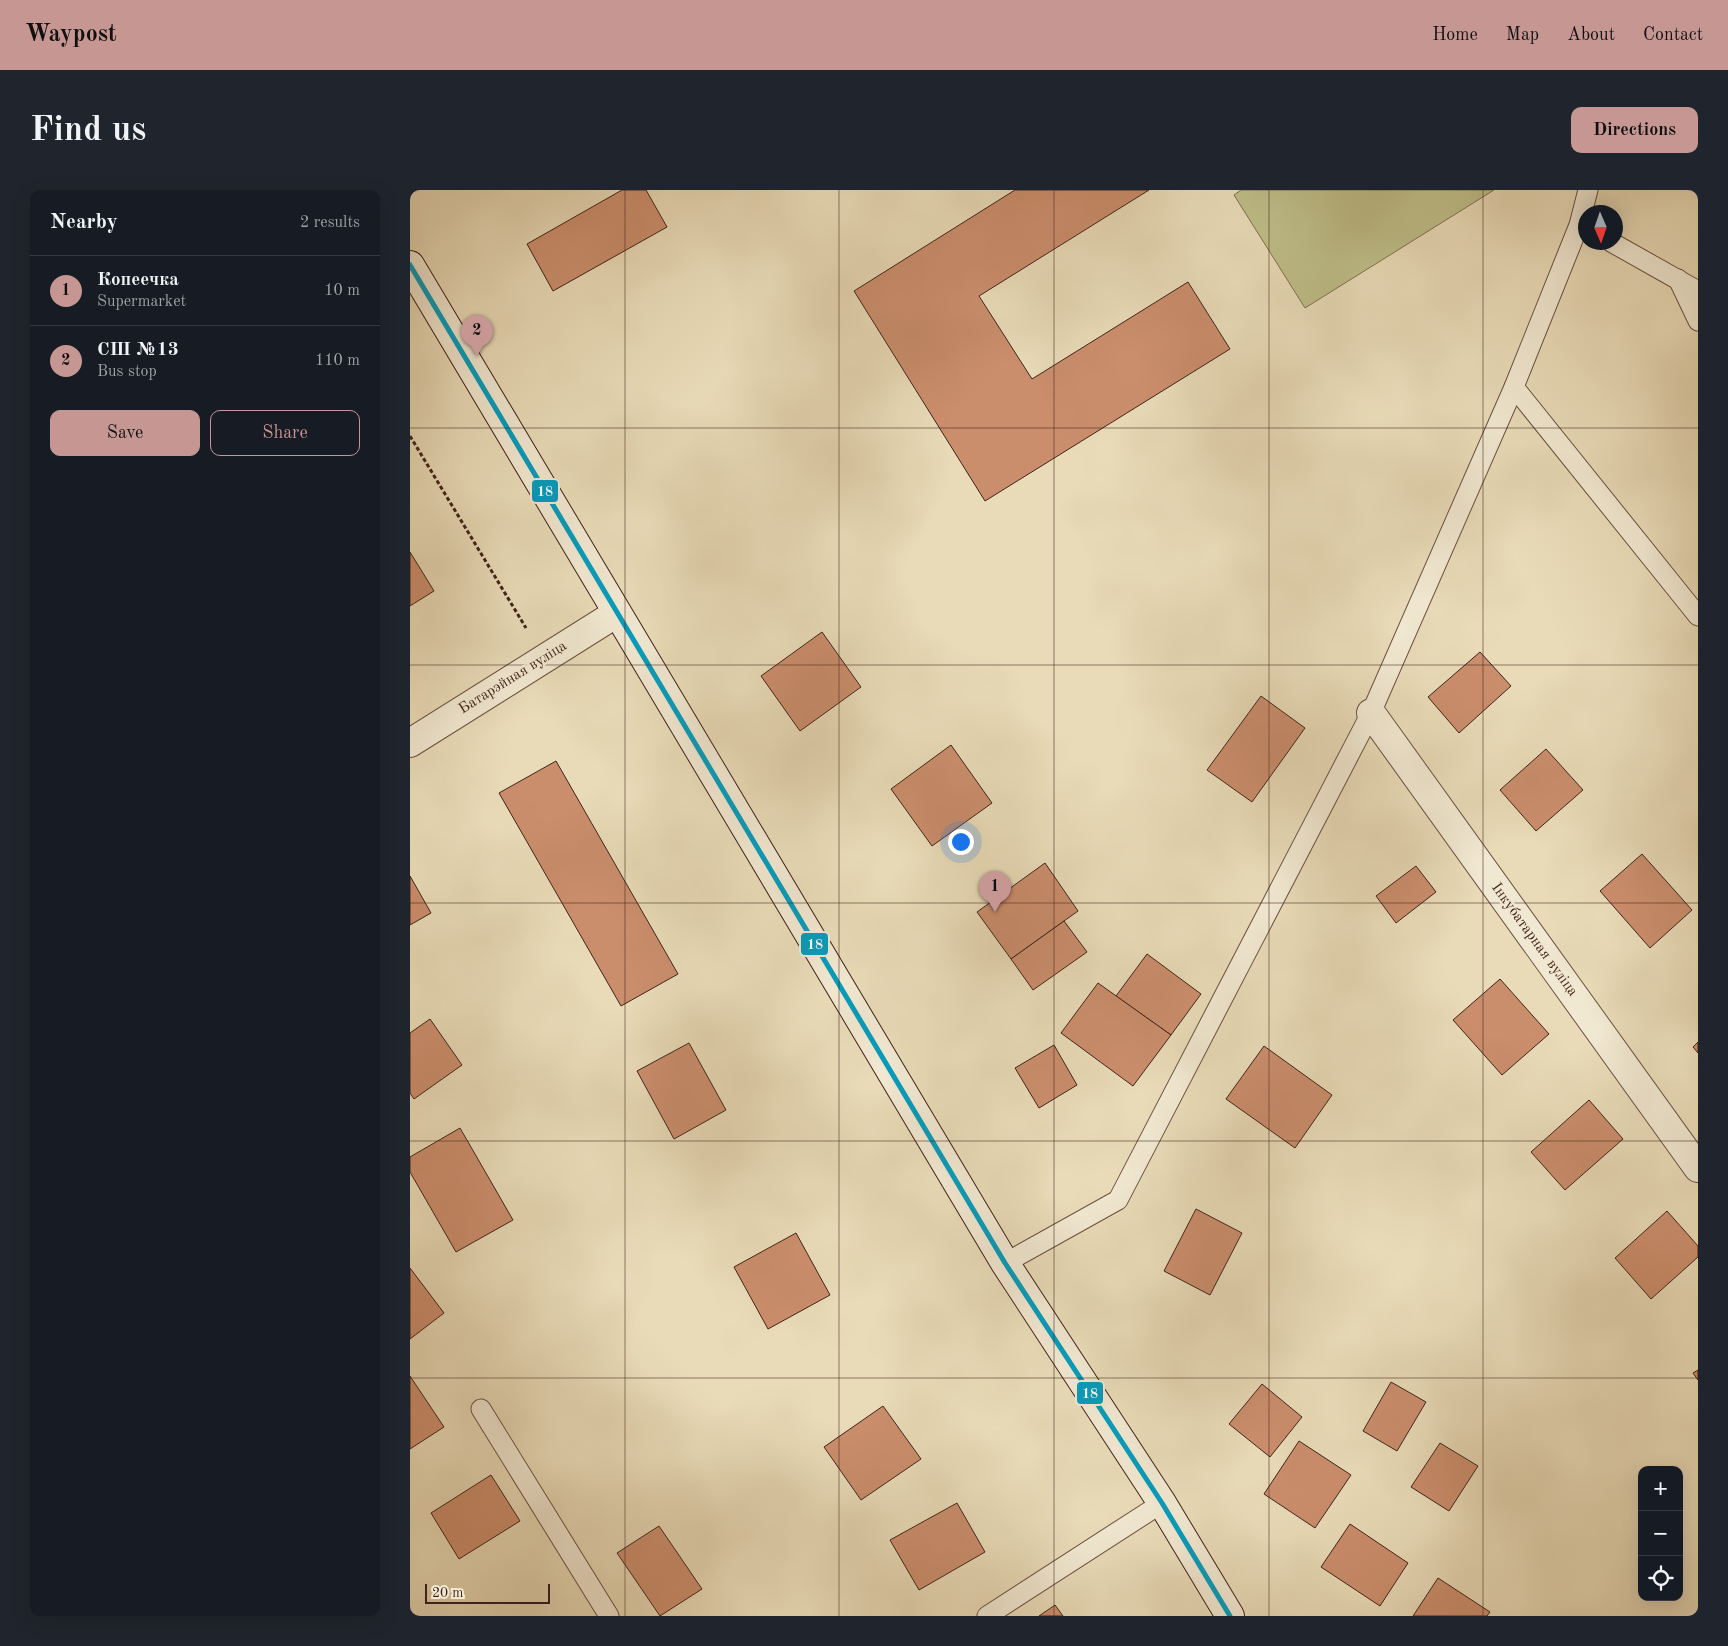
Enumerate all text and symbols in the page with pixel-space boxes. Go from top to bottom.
text: Waypost [25,23,117,47]
text: Home [1432,26,1478,44]
text: Map [1506,26,1539,44]
text: About [1567,26,1615,44]
text: Contact [1643,26,1703,44]
button: Directions [1571,107,1698,153]
text: Find us [30,113,146,148]
north arrow [1578,205,1623,250]
text: Nearby [50,212,118,233]
text: 2 results [300,215,360,231]
text: Копеечка [97,271,179,290]
text: 1 [61,283,71,299]
text: 10 m [324,283,360,299]
text: Supermarket [97,294,186,310]
pin: 2 [461,315,493,356]
text: СШ №13 [97,341,179,360]
text: 2 [61,353,71,369]
text: 110 m [315,353,360,369]
text: Bus stop [97,364,157,380]
button: Save [50,410,200,456]
button: Share [210,410,360,456]
line badge: 18 [531,479,559,503]
text: 18 [537,485,553,499]
street label: Батарэйная вуліца [456,638,570,717]
your location [948,829,974,855]
pin: 1 [979,871,1011,912]
street label: Інкубатарная вуліца [1488,881,1580,1000]
line badge: 18 [800,932,829,956]
text: 18 [807,938,823,952]
line badge: 18 [1076,1381,1104,1405]
text: 18 [1082,1387,1098,1401]
map controls [1638,1466,1683,1601]
button: + [1638,1466,1683,1511]
button: − [1638,1511,1683,1556]
button: locate [1638,1556,1683,1601]
scale bar [425,1581,550,1604]
text: 20 m [432,1586,463,1600]

